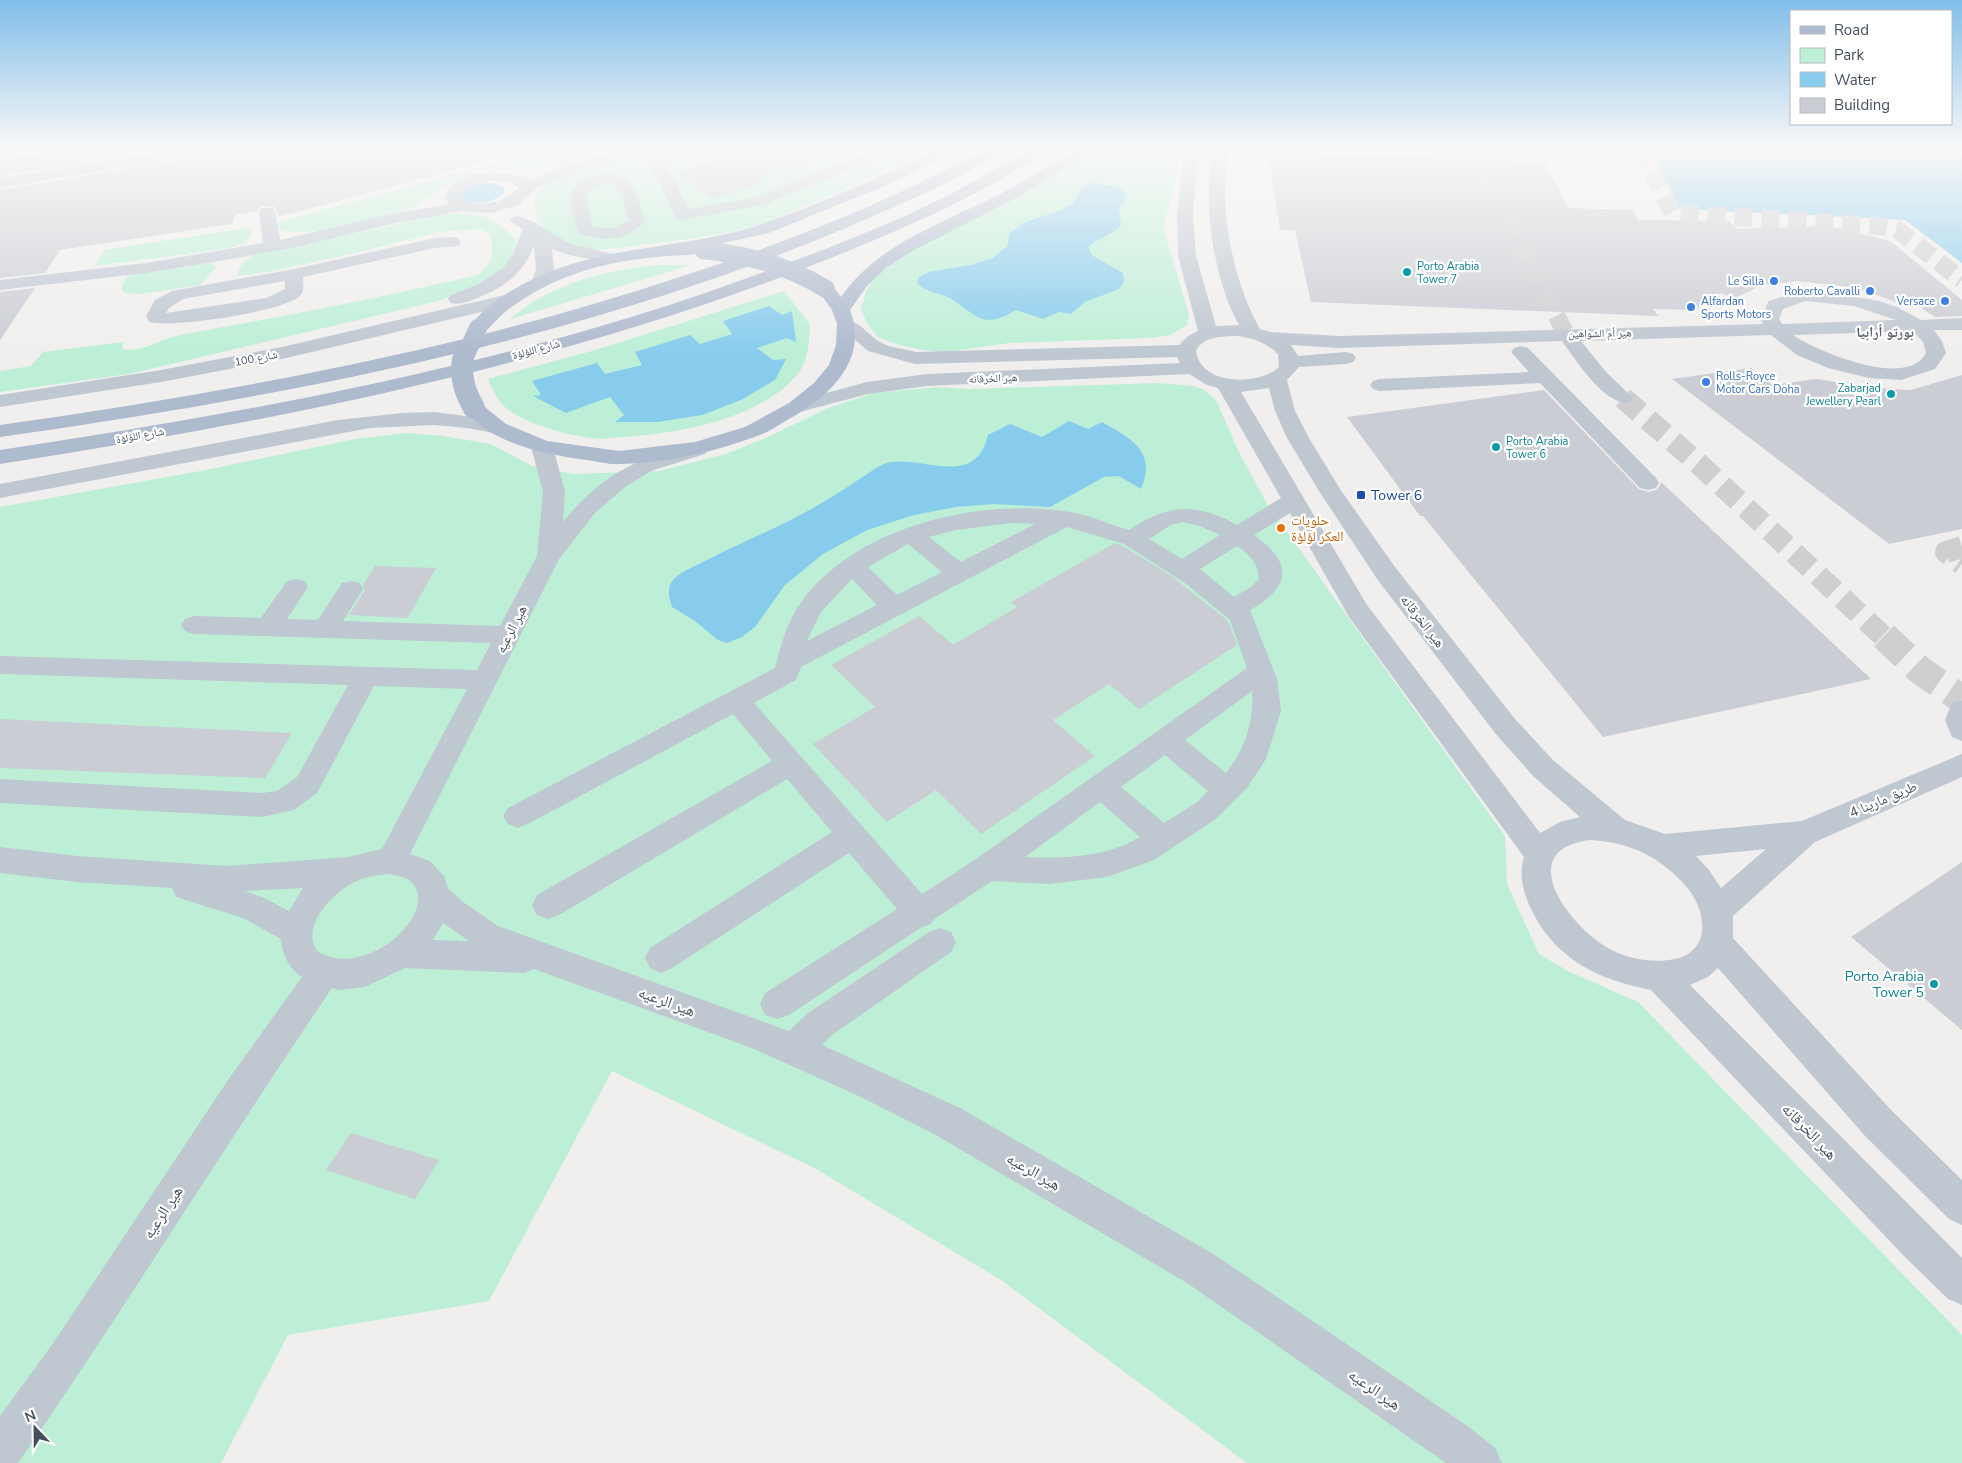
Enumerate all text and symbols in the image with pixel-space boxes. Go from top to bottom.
legend [1790,10,1952,125]
text: Road [1834,20,1869,40]
text: Park [1834,45,1864,65]
text: Water [1834,70,1877,90]
text: Building [1834,95,1890,115]
place label: Porto Arabia Tower 7 [1417,259,1479,287]
marker: Porto Arabia Tower 7 [1401,266,1413,278]
place label: Le Silla [1728,274,1764,289]
marker: Le Silla [1768,275,1780,287]
place label: Roberto Cavalli [1784,284,1860,299]
marker: Roberto Cavalli [1864,285,1876,297]
place label: Alfardan Sports Motors [1701,294,1771,322]
place label: Versace [1895,294,1935,309]
marker: Versace [1939,295,1951,307]
marker: Alfardan Sports Motors [1685,301,1697,313]
district label: بورتو أرابيا [1856,323,1914,342]
street label: هير أم الشواهين [1568,325,1632,342]
street label: شارع اللؤلؤة [511,336,561,363]
street label: شارع 100 [233,347,279,370]
place label: Rolls-Royce Motor Cars Doha [1716,369,1800,397]
street label: هير الخرقانه [968,370,1018,387]
marker: Rolls-Royce Motor Cars Doha [1700,376,1712,388]
place label: Zabarjad Jewellery Pearl [1805,381,1882,409]
marker: Zabarjad Jewellery Pearl [1885,388,1897,400]
street label: شارع اللؤلؤة [115,424,165,447]
place label: Porto Arabia Tower 6 [1506,434,1568,462]
marker: Porto Arabia Tower 6 [1490,441,1502,453]
place label: Tower 6 [1371,486,1422,505]
marker: Tower 6 [1355,489,1367,501]
place label: حلويات العكر لؤلؤة [1291,511,1344,546]
marker: حلويات العكر لؤلؤة [1275,522,1287,534]
street label: هير الخرقانه [1396,591,1449,652]
street label: هير الرعيه [491,602,532,657]
street label: طريق مارينا 4 [1846,777,1920,822]
place label: Porto Arabia Tower 5 [1845,967,1924,1002]
marker: Porto Arabia Tower 5 [1928,978,1940,990]
street label: هير الرعيه [635,981,698,1022]
street label: هير الخرقانه [1777,1098,1842,1165]
street label: هير الرعيه [1002,1148,1065,1196]
street label: هير الرعيه [137,1182,188,1243]
street label: هير الرعيه [1344,1364,1405,1416]
north arrow [10,1403,60,1453]
text: N [22,1406,39,1427]

